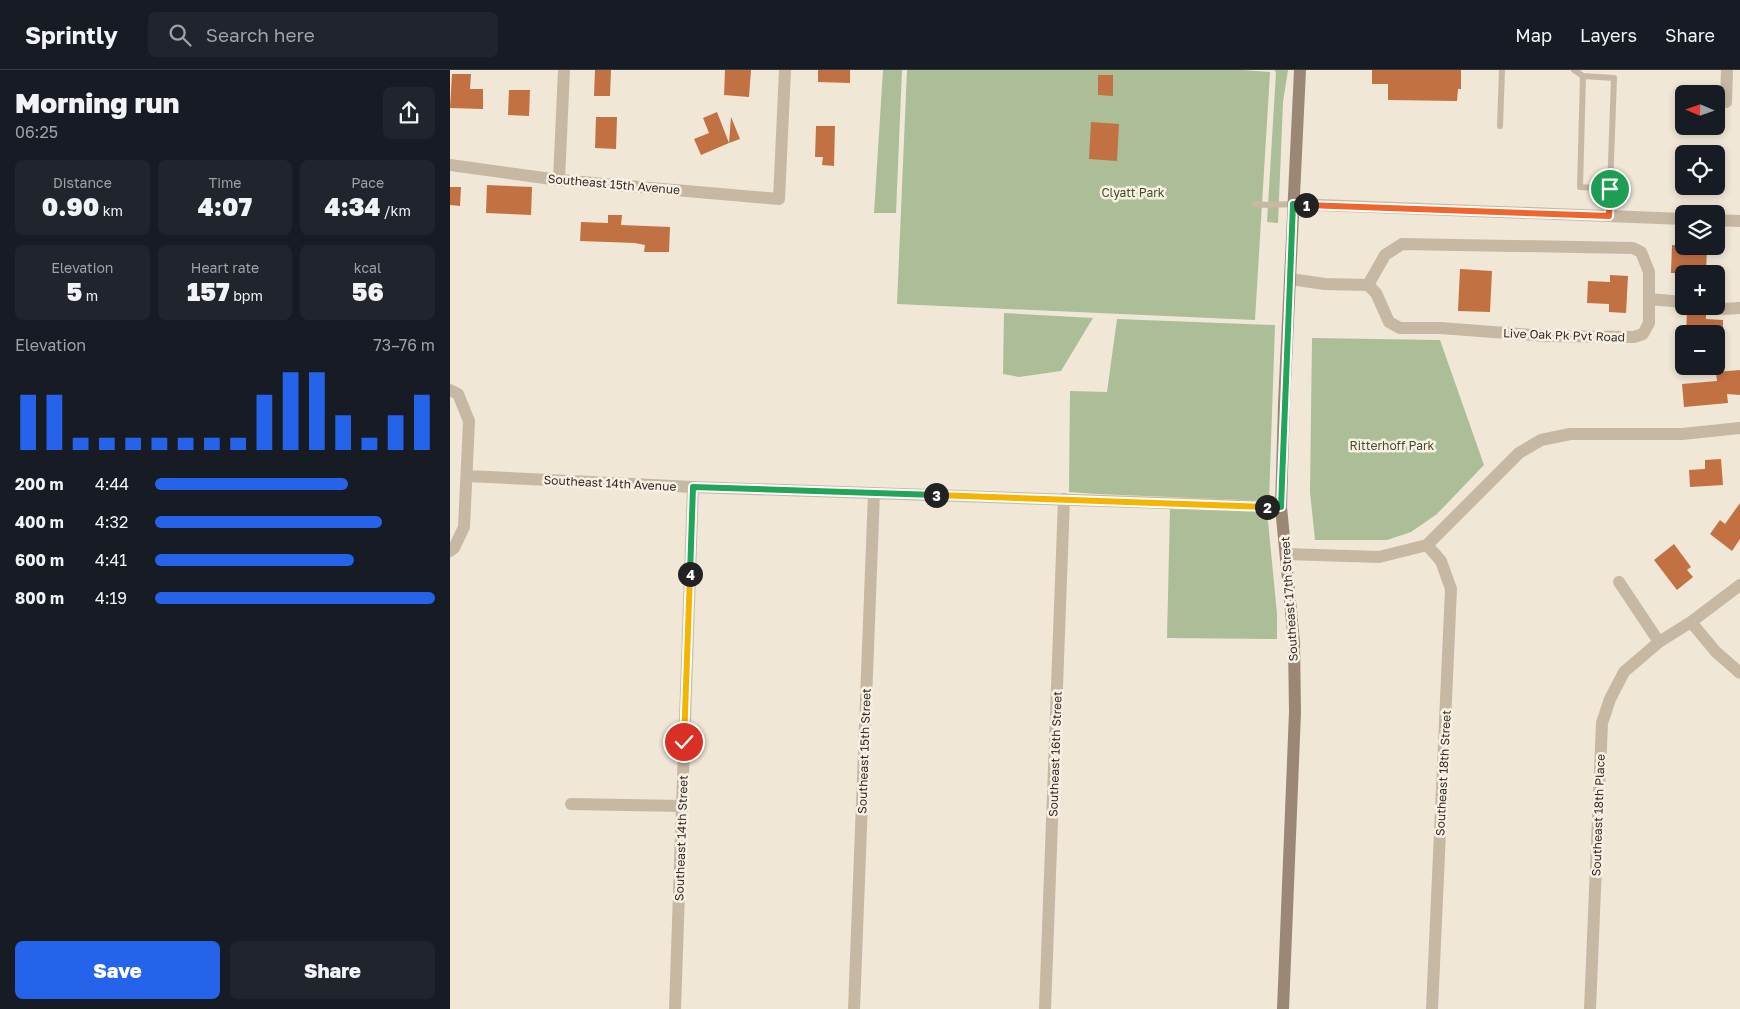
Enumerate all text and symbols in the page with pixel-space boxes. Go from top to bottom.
search box [148,12,498,57]
text: Sprintly [25,20,118,49]
icon: search [166,21,194,49]
text: Search here [206,23,315,46]
text: Map [1515,24,1552,46]
text: Layers [1580,24,1637,46]
text: Share [1665,24,1715,46]
north arrow [1675,85,1725,135]
map controls [1675,85,1725,375]
text: Morning run [15,86,179,119]
button: share [383,87,435,139]
text: 06:25 [15,122,58,142]
button: locate [1675,145,1725,195]
pin [1589,168,1631,210]
street label: Southeast 15th Avenue [547,171,681,197]
text: Distance [53,174,112,191]
text: Time [209,174,241,191]
text: Pace [351,174,384,191]
icon: arrive [1596,175,1624,203]
park label: Clyatt Park [1101,185,1165,200]
text: 0.90 [42,191,99,222]
text: 4:07 [198,191,252,222]
text: 4:34 [325,191,380,222]
pin: 1 [1294,192,1318,218]
text: 1 [1303,197,1310,214]
text: km [99,202,123,219]
text: /km [380,202,411,219]
button: layers [1675,205,1725,255]
text: Elevation [51,259,113,276]
text: Heart rate [191,259,259,276]
text: kcal [354,259,381,276]
button: + [1675,265,1725,315]
text: 5 [67,276,82,307]
text: 157 [187,276,230,307]
text: 56 [352,276,384,307]
text: m [82,287,98,304]
text: bpm [230,287,263,304]
street label: Live Oak Pk Pvt Road [1503,325,1625,345]
button: − [1675,325,1725,375]
text: Elevation [15,335,86,355]
text: 73–76 m [373,335,435,355]
park label: Ritterhoff Park [1350,438,1435,453]
street label: Southeast 14th Avenue [543,472,677,494]
text: 200 m [15,474,64,494]
text: 4:44 [95,474,129,494]
pin: 3 [924,482,948,508]
text: 3 [932,487,941,504]
pin: 2 [1254,494,1280,520]
text: 2 [1263,499,1272,516]
text: 400 m [15,512,64,532]
text: 4:32 [95,512,128,532]
street label: Southeast 17th Street [1277,536,1301,662]
text: 600 m [15,550,64,570]
text: 4:41 [95,550,127,570]
pin: 4 [678,562,702,586]
text: 4 [686,566,695,583]
text: 800 m [15,588,64,608]
text: 4:19 [95,588,127,608]
street label: Southeast 15th Street [854,688,874,814]
street label: Southeast 16th Street [1045,691,1065,817]
street label: Southeast 18th Street [1432,709,1454,836]
pin [663,721,705,763]
icon: check [670,728,698,756]
street label: Southeast 18th Place [1588,753,1608,876]
street label: Southeast 14th Street [671,775,691,901]
button: Save [15,941,220,999]
button: Share [230,941,435,999]

